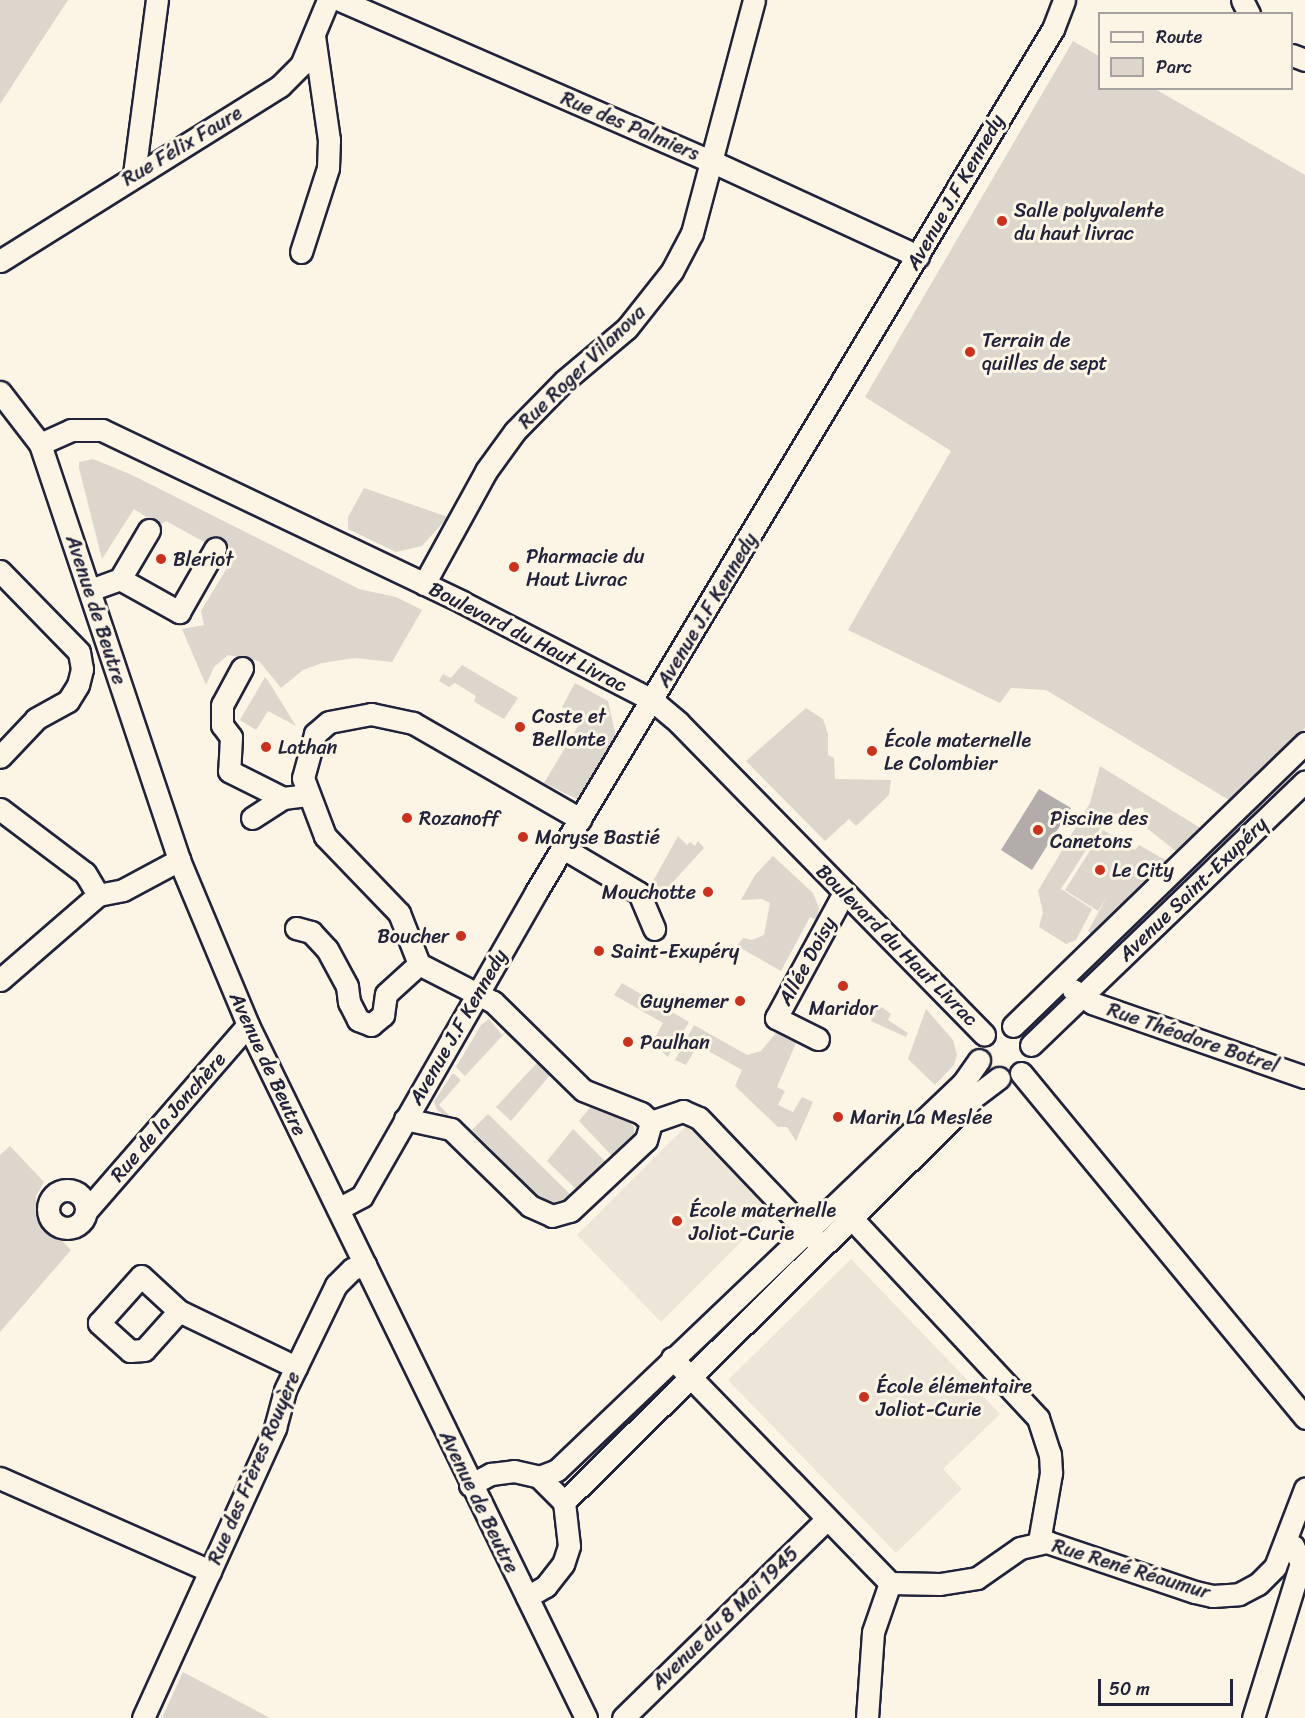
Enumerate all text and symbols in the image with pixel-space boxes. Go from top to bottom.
legend [1098,12,1293,90]
text: Route [1156,21,1202,53]
text: Parc [1156,51,1192,83]
street label: Rue des Palmiers [557,86,703,166]
street label: Rue Félix Faure [118,101,246,191]
street label: Avenue J.F Kennedy [901,110,1009,274]
place label: Salle polyvalente du haut livrac [1014,198,1165,245]
marker: Salle polyvalente du haut livrac [995,214,1009,228]
street label: Rue Roger Vilanova [513,300,651,434]
place label: Terrain de quilles de sept [982,328,1108,375]
marker: Terrain de quilles de sept [963,345,977,359]
street label: Avenue J.F Kennedy [651,528,763,692]
street label: Avenue de Beutre [61,532,131,688]
place label: Pharmacie du Haut Livrac [526,544,644,591]
place label: Bleriot [173,547,233,571]
marker: Bleriot [154,552,168,566]
marker: Pharmacie du Haut Livrac [507,560,521,574]
street label: Boulevard du Haut Livrac [425,576,631,698]
place label: Coste et Bellonte [532,704,607,751]
marker: Coste et Bellonte [513,720,527,734]
place label: École maternelle Le Colombier [884,728,1031,775]
place label: Lathan [278,735,337,759]
marker: Lathan [259,740,273,754]
marker: École maternelle Le Colombier [865,744,879,758]
place label: Rozanoff [419,806,499,830]
place label: Piscine des Canetons [1050,807,1148,854]
marker: Rozanoff [400,811,414,825]
street label: Avenue Saint-Exupéry [1114,812,1272,966]
marker: Piscine des Canetons [1031,823,1045,837]
place label: Maryse Bastié [535,825,660,849]
marker: Maryse Bastié [516,830,530,844]
place label: Le City [1112,858,1174,882]
street label: Boulevard du Haut Livrac [811,859,983,1031]
marker: Le City [1093,863,1107,877]
place label: Mouchotte [602,880,696,904]
marker: Mouchotte [701,885,715,899]
street label: Allée Doisy [773,913,841,1009]
place label: Boucher [377,924,449,948]
marker: Boucher [454,929,468,943]
place label: Saint-Exupéry [611,939,739,963]
marker: Saint-Exupéry [592,944,606,958]
street label: Avenue J.F Kennedy [404,945,512,1109]
marker: Maridor [836,979,850,993]
street label: Avenue de Beutre [224,989,312,1139]
place label: Guynemer [640,989,728,1013]
marker: Guynemer [733,994,747,1008]
place label: Maridor [809,996,877,1020]
street label: Rue Théodore Botrel [1104,997,1282,1079]
place label: Paulhan [640,1030,710,1054]
marker: Paulhan [621,1035,635,1049]
street label: Rue de la Jonchère [105,1047,231,1187]
place label: Marin La Meslée [850,1105,993,1129]
marker: Marin La Meslée [831,1110,845,1124]
place label: École maternelle Joliot-Curie [689,1198,836,1245]
marker: École maternelle Joliot-Curie [670,1214,684,1228]
street label: Rue des Frères Rouyère [203,1368,305,1568]
place label: École élémentaire Joliot-Curie [876,1374,1034,1421]
marker: École élémentaire Joliot-Curie [857,1390,871,1404]
street label: Avenue de Beutre [434,1427,524,1577]
street label: Rue René Réaumur [1049,1533,1213,1605]
street label: Avenue du 8 Mai 1945 [646,1541,804,1695]
scale bar [1101,1667,1236,1705]
text: 50 m [1109,1673,1150,1705]

